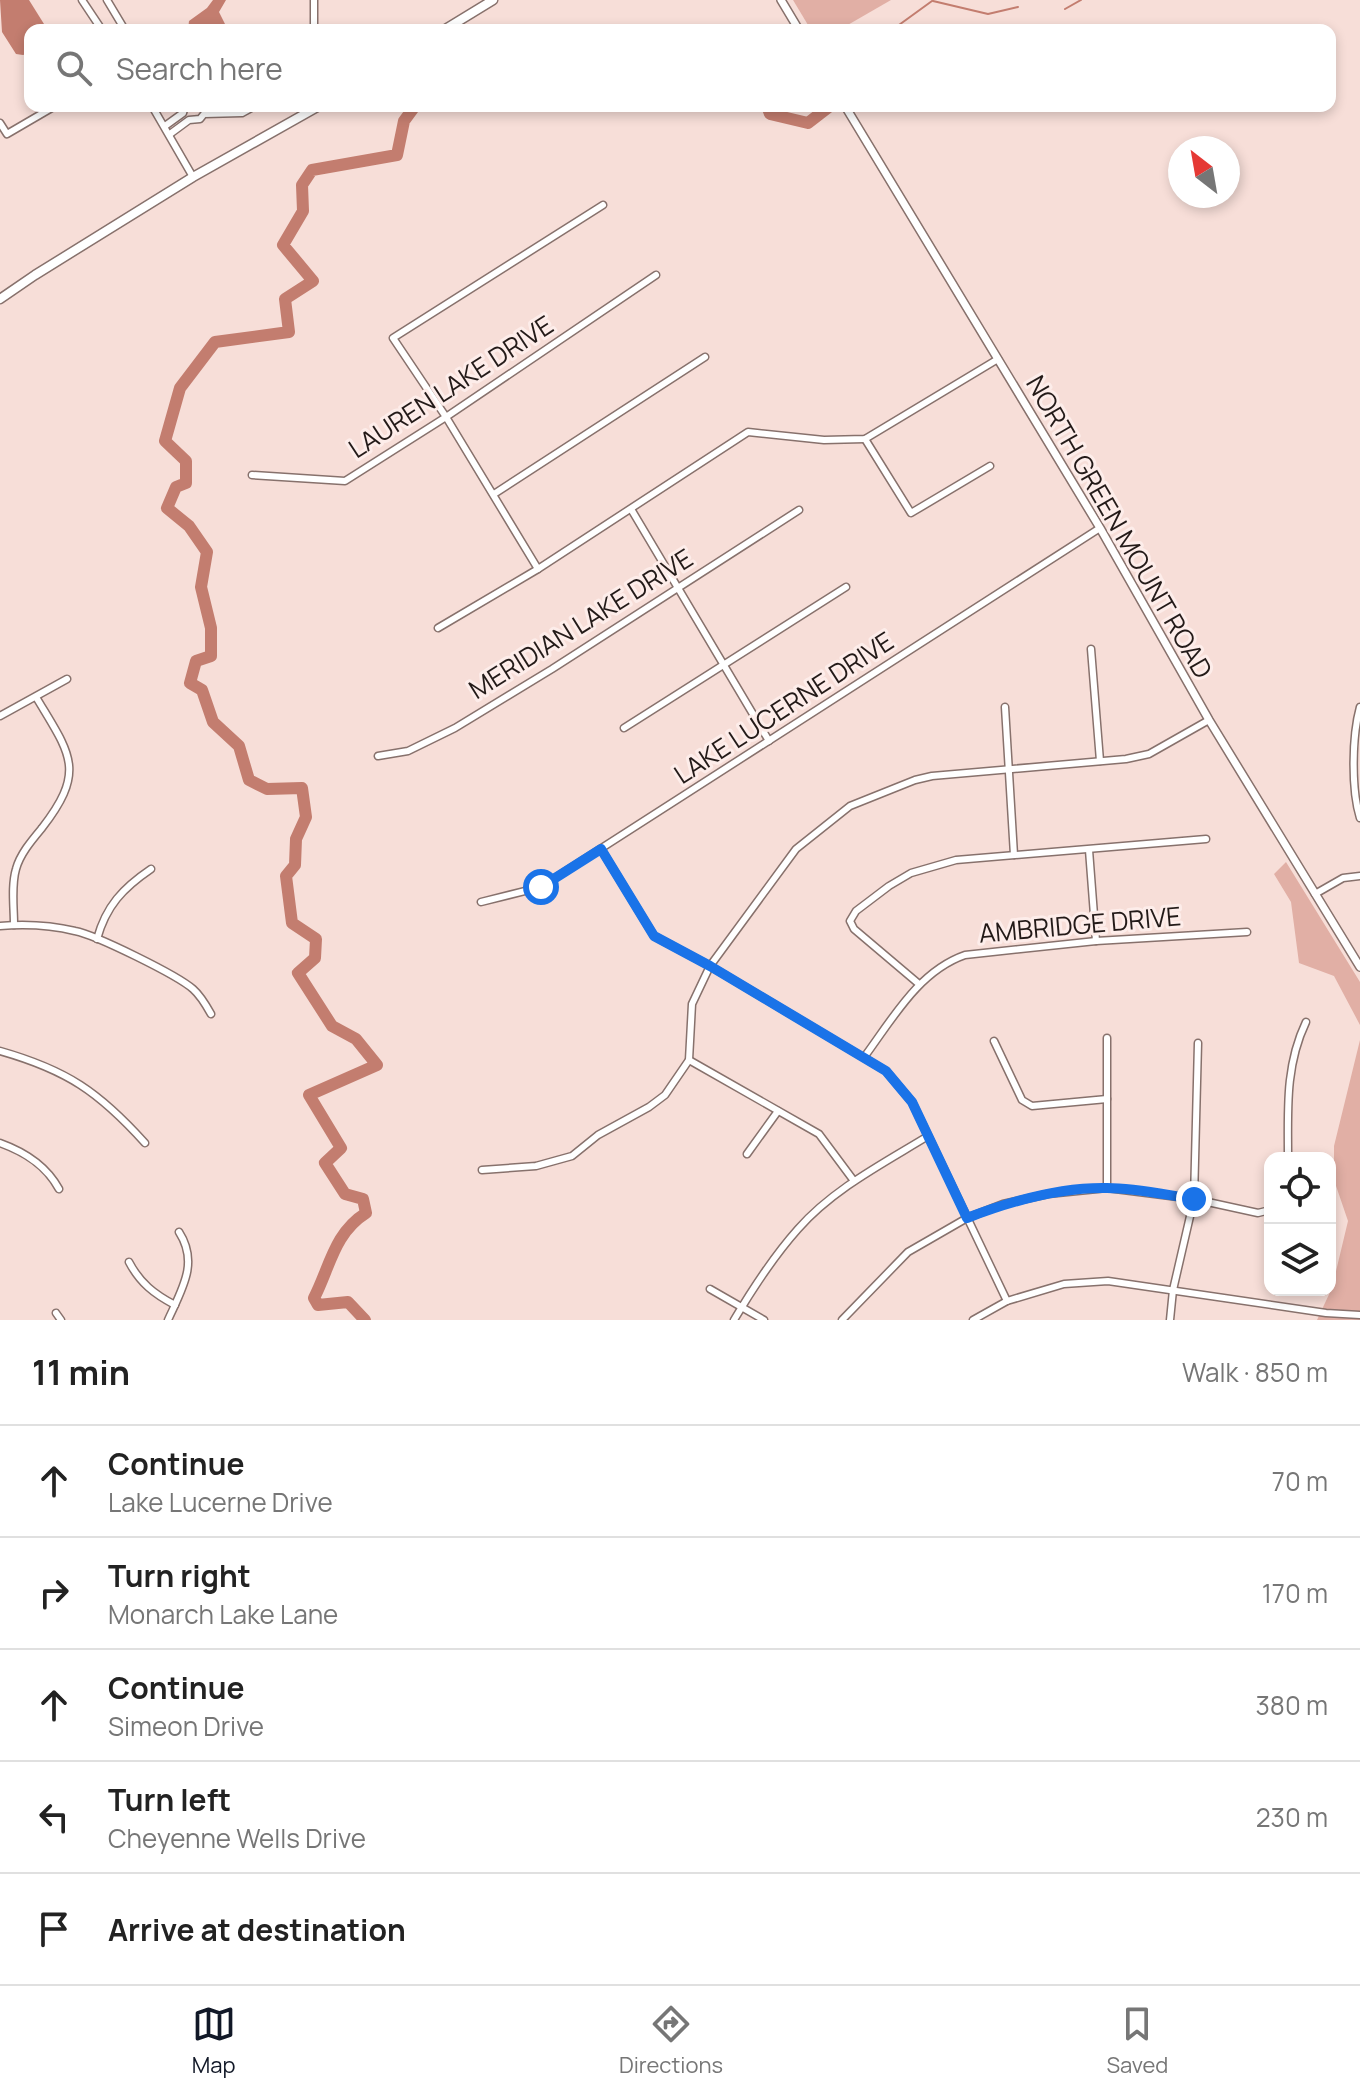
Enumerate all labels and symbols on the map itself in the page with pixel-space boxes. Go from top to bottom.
north arrow [1168,136,1240,208]
street label: LAUREN LAKE DRIVE [341,306,560,466]
street label: NORTH GREEN MOUNT ROAD [1018,368,1221,685]
street label: MERIDIAN LAKE DRIVE [462,540,699,707]
street label: LAKE LUCERNE DRIVE [667,623,900,792]
route start [523,869,559,905]
street label: AMBRIDGE DRIVE [977,897,1183,951]
route end [1176,1181,1212,1217]

